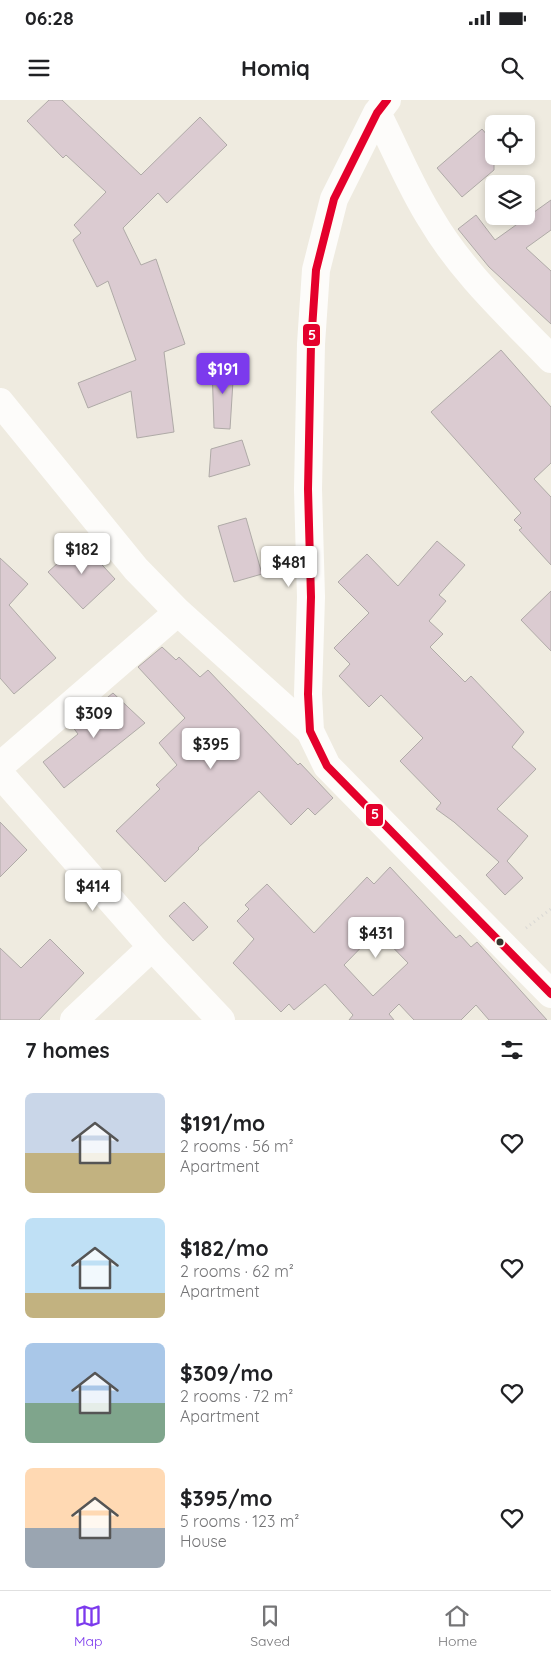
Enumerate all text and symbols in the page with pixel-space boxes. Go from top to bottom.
text: 06:28 [25,6,74,30]
icon: menu [25,54,53,82]
text: Homiq [241,54,310,82]
icon: search [498,54,526,82]
map controls [485,115,535,225]
button: locate [485,115,535,165]
button: layers [485,175,535,225]
line badge: 5 [302,323,321,347]
text: 5 [308,326,316,344]
pin: $191 [193,352,253,395]
text: $191 [207,359,239,379]
pin: $182 [52,532,112,575]
text: $182 [65,539,99,559]
pin: $481 [259,546,319,588]
text: $481 [272,552,306,572]
pin: $309 [64,696,124,739]
text: $309 [75,703,113,723]
pin: $395 [181,728,241,770]
text: $395 [193,734,229,754]
line badge: 5 [365,803,384,827]
text: 5 [371,805,379,823]
pin: $414 [63,870,123,912]
text: $414 [76,876,110,896]
pin: $431 [346,916,406,959]
text: $431 [359,923,393,943]
unlabelled marker [495,937,505,947]
icon: filters [498,1036,526,1064]
text: 7 homes [25,1037,110,1063]
text: $191/mo [180,1110,265,1136]
icon: home [65,1113,125,1173]
icon: heart [498,1129,526,1157]
text: 2 rooms · 56 m² [180,1136,294,1156]
text: Apartment [180,1156,260,1176]
text: $182/mo [180,1235,269,1261]
icon: home [65,1238,125,1298]
icon: heart [498,1254,526,1282]
text: 2 rooms · 62 m² [180,1261,294,1281]
text: Apartment [180,1281,260,1301]
text: $309/mo [180,1360,273,1386]
icon: home [65,1363,125,1423]
icon: heart [498,1379,526,1407]
text: 2 rooms · 72 m² [180,1386,293,1406]
text: Apartment [180,1406,260,1426]
text: $395/mo [180,1485,272,1511]
icon: home [65,1488,125,1548]
icon: heart [498,1504,526,1532]
text: 5 rooms · 123 m² [180,1511,299,1531]
text: House [180,1531,227,1551]
tab: Map [74,1602,102,1650]
tab: Saved [250,1602,290,1650]
tab: Home [438,1602,477,1650]

